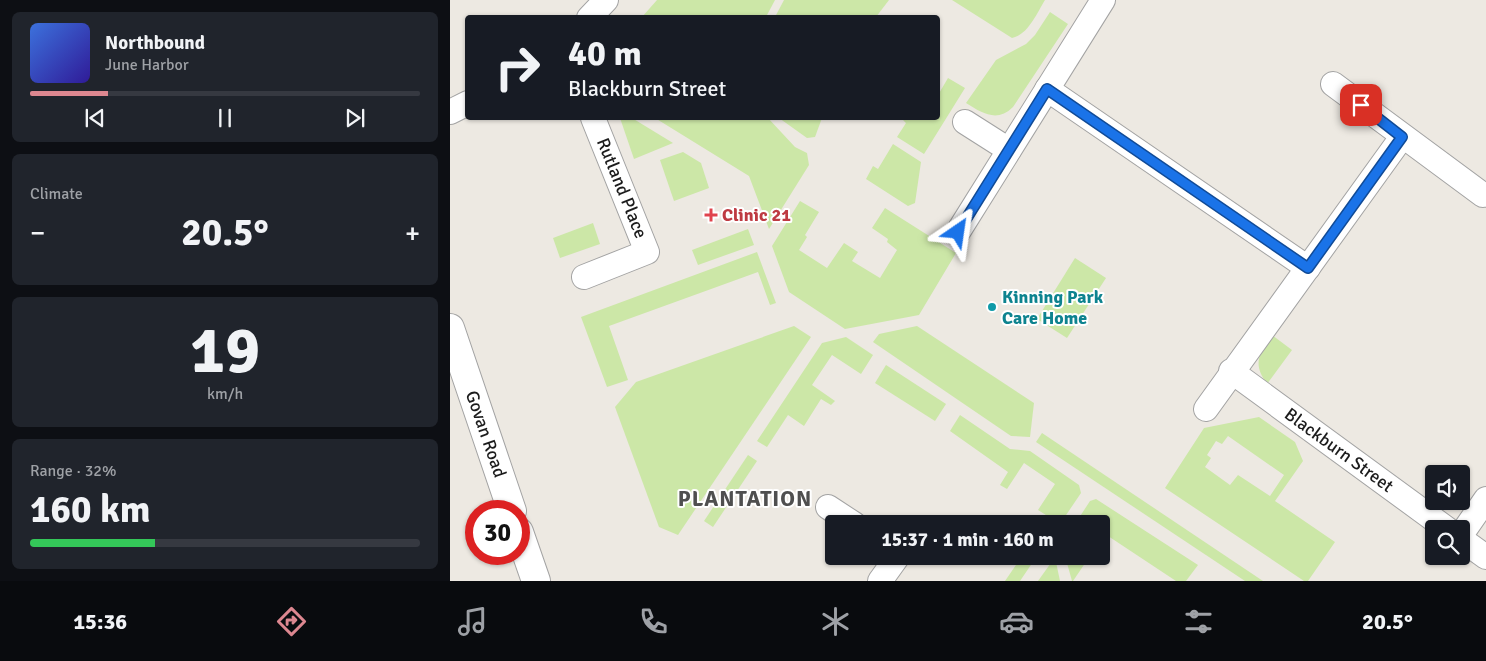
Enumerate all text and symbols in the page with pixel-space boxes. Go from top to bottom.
text: Northbound [105,31,205,55]
text: 40 m [568,32,642,75]
icon: right [485,35,550,100]
text: June Harbor [105,55,189,75]
text: Blackburn Street [568,75,726,102]
pin [1340,84,1382,126]
icon: arrive [1347,91,1375,119]
icon: previous [81,104,109,132]
icon: pause [211,104,239,132]
icon: next [341,104,369,132]
street label: Rutland Place [592,135,652,241]
text: Climate [30,184,83,204]
place label: Clinic 21 [722,204,791,226]
position arrow [931,205,983,257]
marker: Clinic 21 [704,208,718,222]
text: 20.5° [181,209,269,256]
text: − [30,216,45,250]
text: + [405,216,420,250]
place label: Kinning Park Care Home [1002,286,1104,329]
marker: Kinning Park Care Home [986,301,998,313]
text: 19 [190,311,260,391]
text: km/h [207,384,243,404]
street label: Govan Road [461,388,511,480]
street label: Blackburn Street [1280,403,1398,497]
text: Range · 32% [30,461,116,481]
map controls [1425,465,1470,565]
button: sound [1425,465,1470,510]
district label: PLANTATION [678,485,812,512]
text: 160 km [30,486,151,533]
speed limit sign: 30 [465,500,530,565]
button: search [1425,520,1470,565]
text: 15:37 · 1 min · 160 m [881,528,1054,552]
icon: directions [274,604,309,639]
icon: music [455,604,490,639]
icon: phone [636,604,671,639]
icon: climate [818,604,853,639]
icon: car [999,604,1034,639]
icon: filters [1181,604,1216,639]
text: 15:36 [73,608,127,635]
text: 20.5° [1362,608,1413,635]

